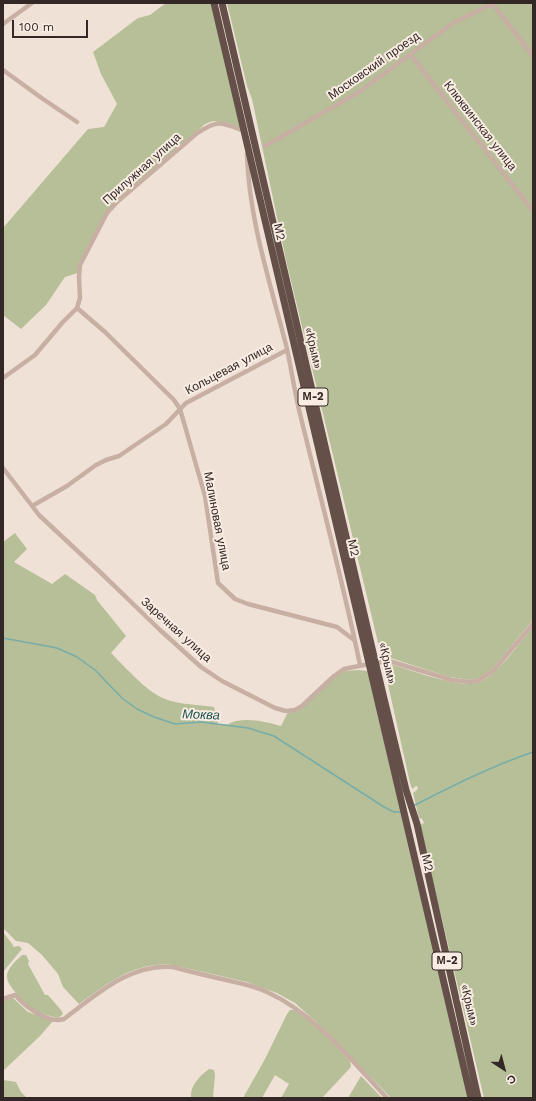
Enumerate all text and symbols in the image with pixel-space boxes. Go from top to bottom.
scale bar [14,12,90,38]
text: 100 m [19,20,54,34]
street label: Московский проезд [325,29,423,103]
street label: Клюквинская улица [441,78,519,174]
street label: Прилужная улица [100,130,184,208]
street label: М2 [270,222,288,242]
street label: «Крым» [301,326,325,370]
street label: Кольцевая улица [183,340,275,398]
road number: М-2 [298,388,328,406]
street label: Малиновая улица [200,470,234,572]
street label: М2 [344,538,362,558]
street label: Заречная улица [138,595,214,665]
street label: «Крым» [375,641,399,685]
water label: Моква [182,707,220,723]
street label: М2 [418,853,436,873]
road number: М-2 [432,952,462,970]
street label: «Крым» [457,983,481,1027]
north arrow [484,1049,524,1089]
text: С [504,1072,518,1087]

